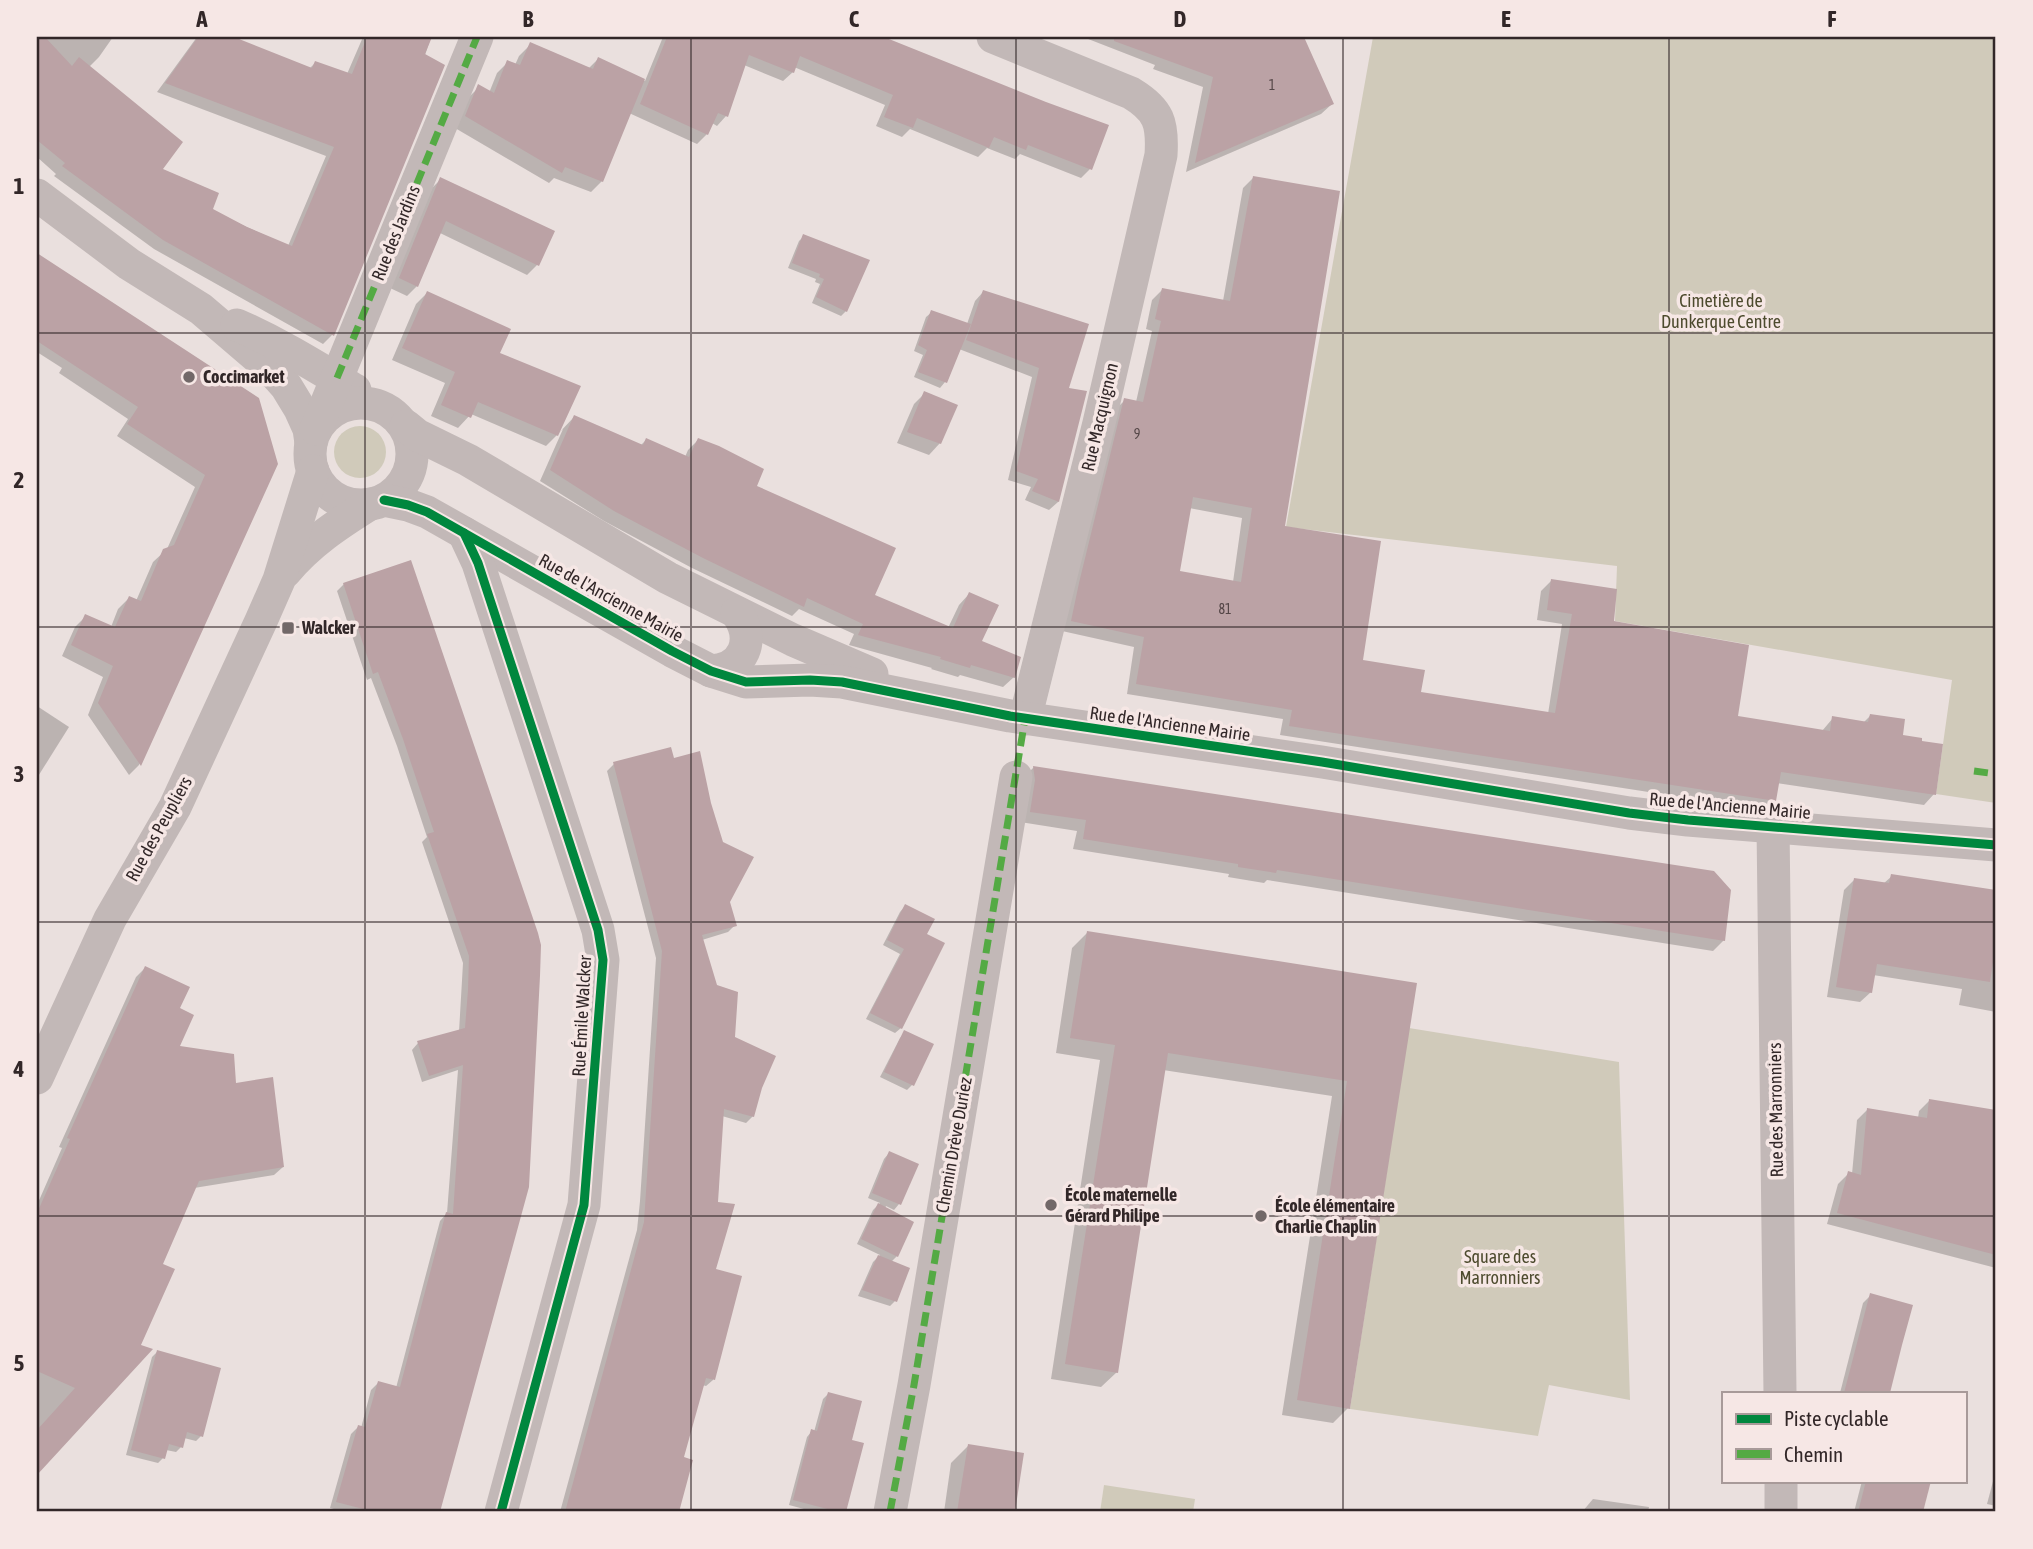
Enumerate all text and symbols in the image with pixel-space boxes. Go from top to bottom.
text: A [195,6,208,32]
text: B [523,6,534,32]
text: C [849,6,860,32]
text: D [1174,6,1187,32]
text: E [1501,6,1511,32]
text: F [1827,6,1837,32]
house number: 1 [1269,77,1275,93]
text: 1 [14,173,25,199]
street label: Rue des Jardins [367,182,424,284]
park label: Cimetière de Dunkerque Centre [1661,290,1781,332]
street label: Rue Macquignon [1077,361,1122,473]
place label: Coccimarket [203,366,285,387]
marker: Coccimarket [181,369,197,385]
house number: 9 [1134,426,1140,442]
text: 2 [14,467,24,493]
street label: Rue de l'Ancienne Mairie [535,549,687,646]
house number: 81 [1218,601,1232,617]
place label: Walcker [301,617,356,638]
marker: Walcker [280,620,296,636]
street label: Rue de l'Ancienne Mairie [1088,702,1252,745]
text: 3 [14,761,24,787]
street label: Rue des Peupliers [121,773,196,885]
street label: Rue de l'Ancienne Mairie [1648,788,1812,823]
street label: Rue Émile Walcker [568,954,595,1077]
street label: Rue des Marronniers [1764,1042,1787,1178]
text: 4 [13,1056,25,1082]
street label: Chemin Drève Duriez [931,1075,976,1214]
place label: École maternelle Gérard Philipe [1065,1184,1177,1226]
place label: École élémentaire Charlie Chaplin [1275,1195,1395,1237]
marker: École maternelle Gérard Philipe [1043,1197,1059,1213]
marker: École élémentaire Charlie Chaplin [1253,1208,1269,1224]
park label: Square des Marronniers [1460,1246,1540,1288]
text: 5 [14,1350,25,1376]
legend [1722,1392,1966,1482]
text: Piste cyclable [1784,1406,1889,1430]
text: Chemin [1784,1442,1843,1466]

